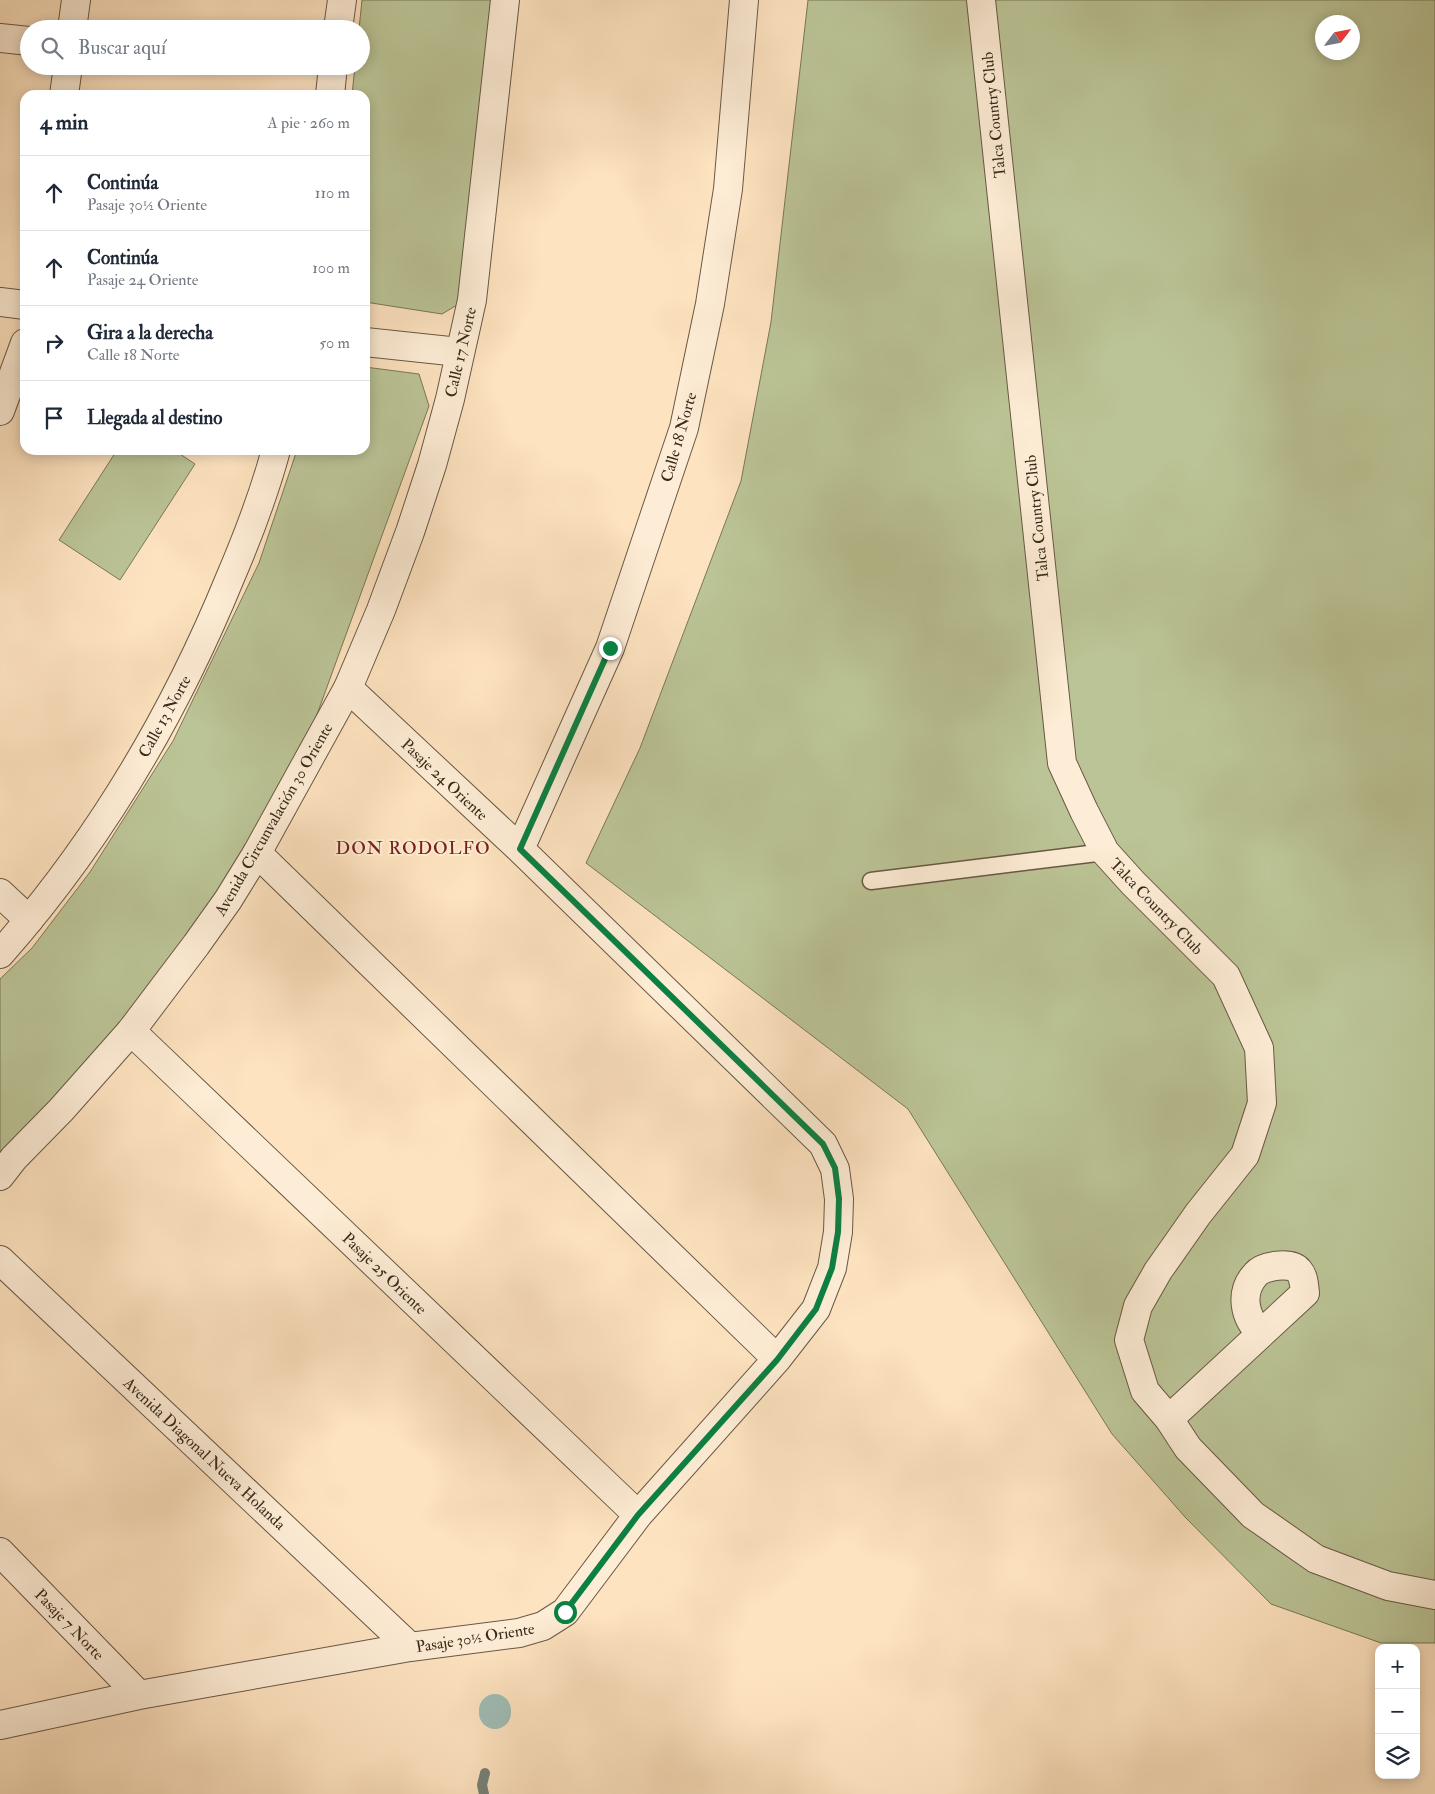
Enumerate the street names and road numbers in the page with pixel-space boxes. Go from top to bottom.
street label: Talca Country Club [977,51,1011,179]
street label: Calle 17 Norte [441,305,481,399]
street label: Calle 18 Norte [657,390,701,484]
street label: Talca Country Club [1020,454,1054,582]
street label: Calle 13 Norte [134,672,196,761]
street label: Avenida Circunvalación 30 Oriente [210,719,338,920]
street label: Pasaje 24 Oriente [397,734,492,825]
street label: Talca Country Club [1105,854,1207,959]
street label: Pasaje 25 Oriente [338,1228,431,1319]
street label: Avenida Diagonal Nueva Holanda [118,1373,290,1535]
street label: Pasaje 7 Norte [30,1585,108,1665]
street label: Pasaje 30½ Oriente [414,1619,536,1657]

